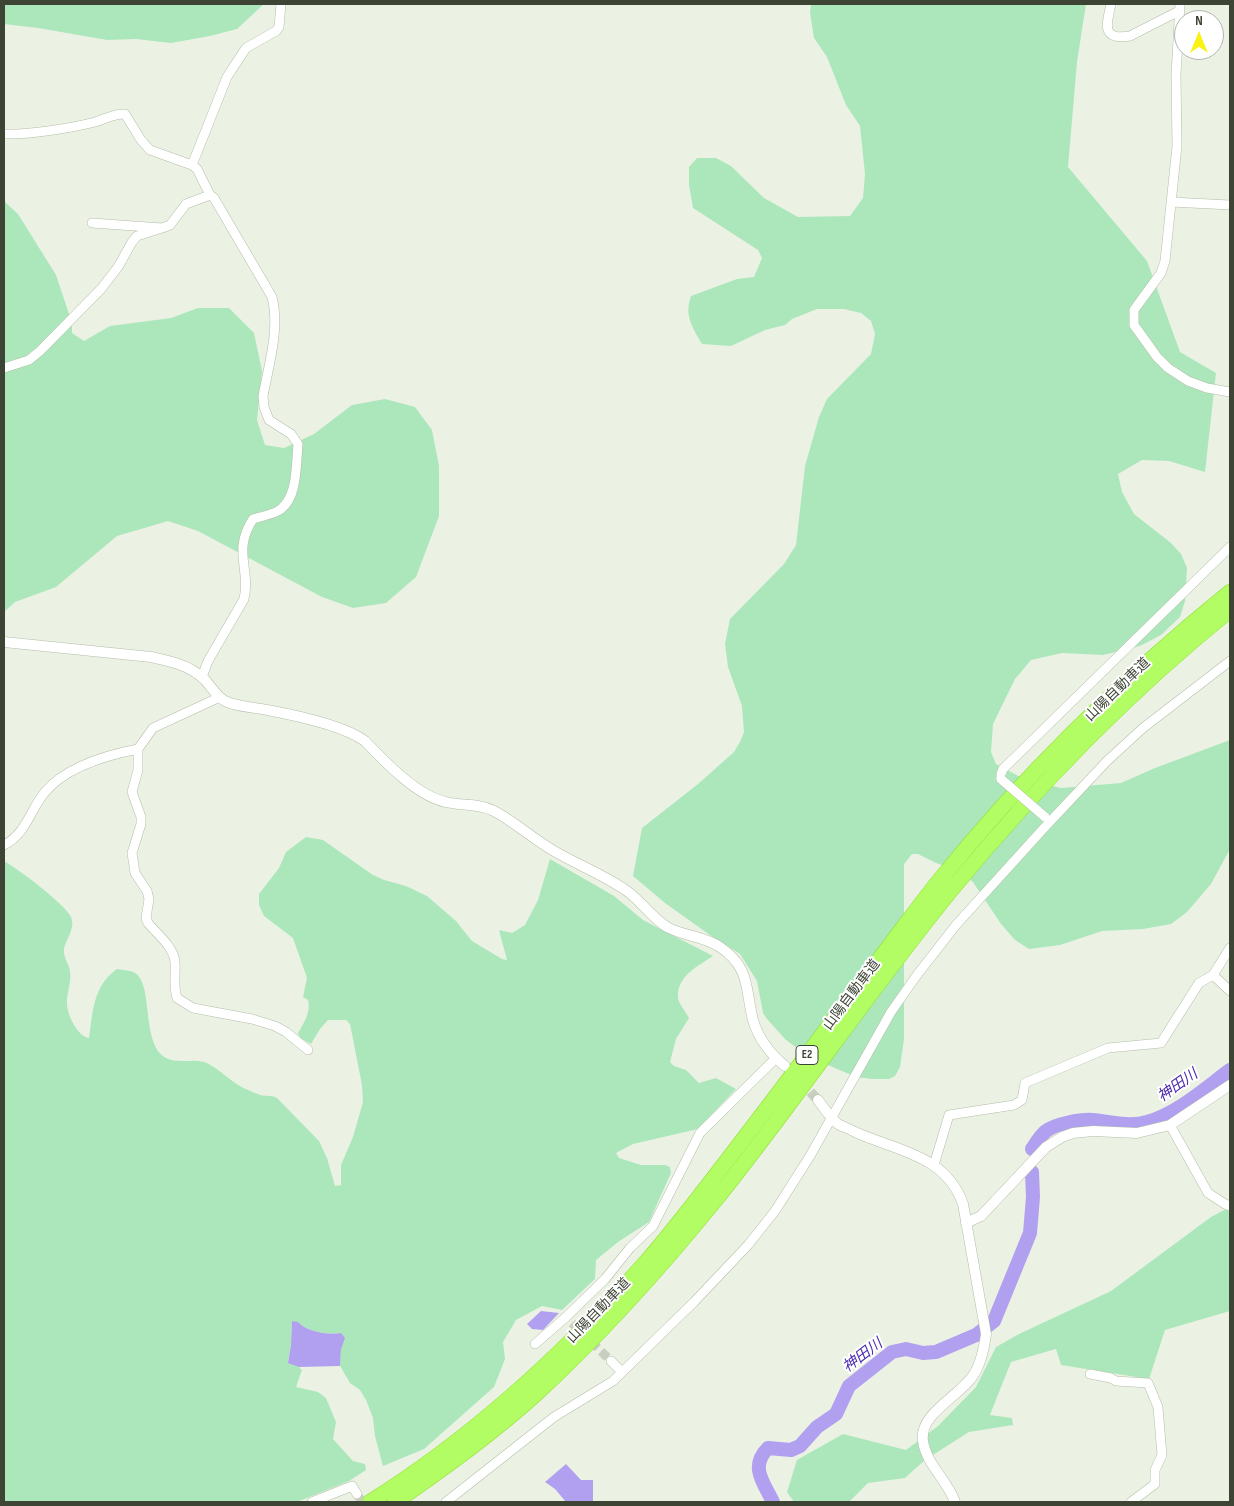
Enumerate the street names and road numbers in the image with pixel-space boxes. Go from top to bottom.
street label: 山陽自動車道 [1082,655,1154,725]
street label: 山陽自動車道 [820,956,884,1034]
road number: E2 [796,1046,818,1064]
street label: 山陽自動車道 [564,1275,634,1347]

